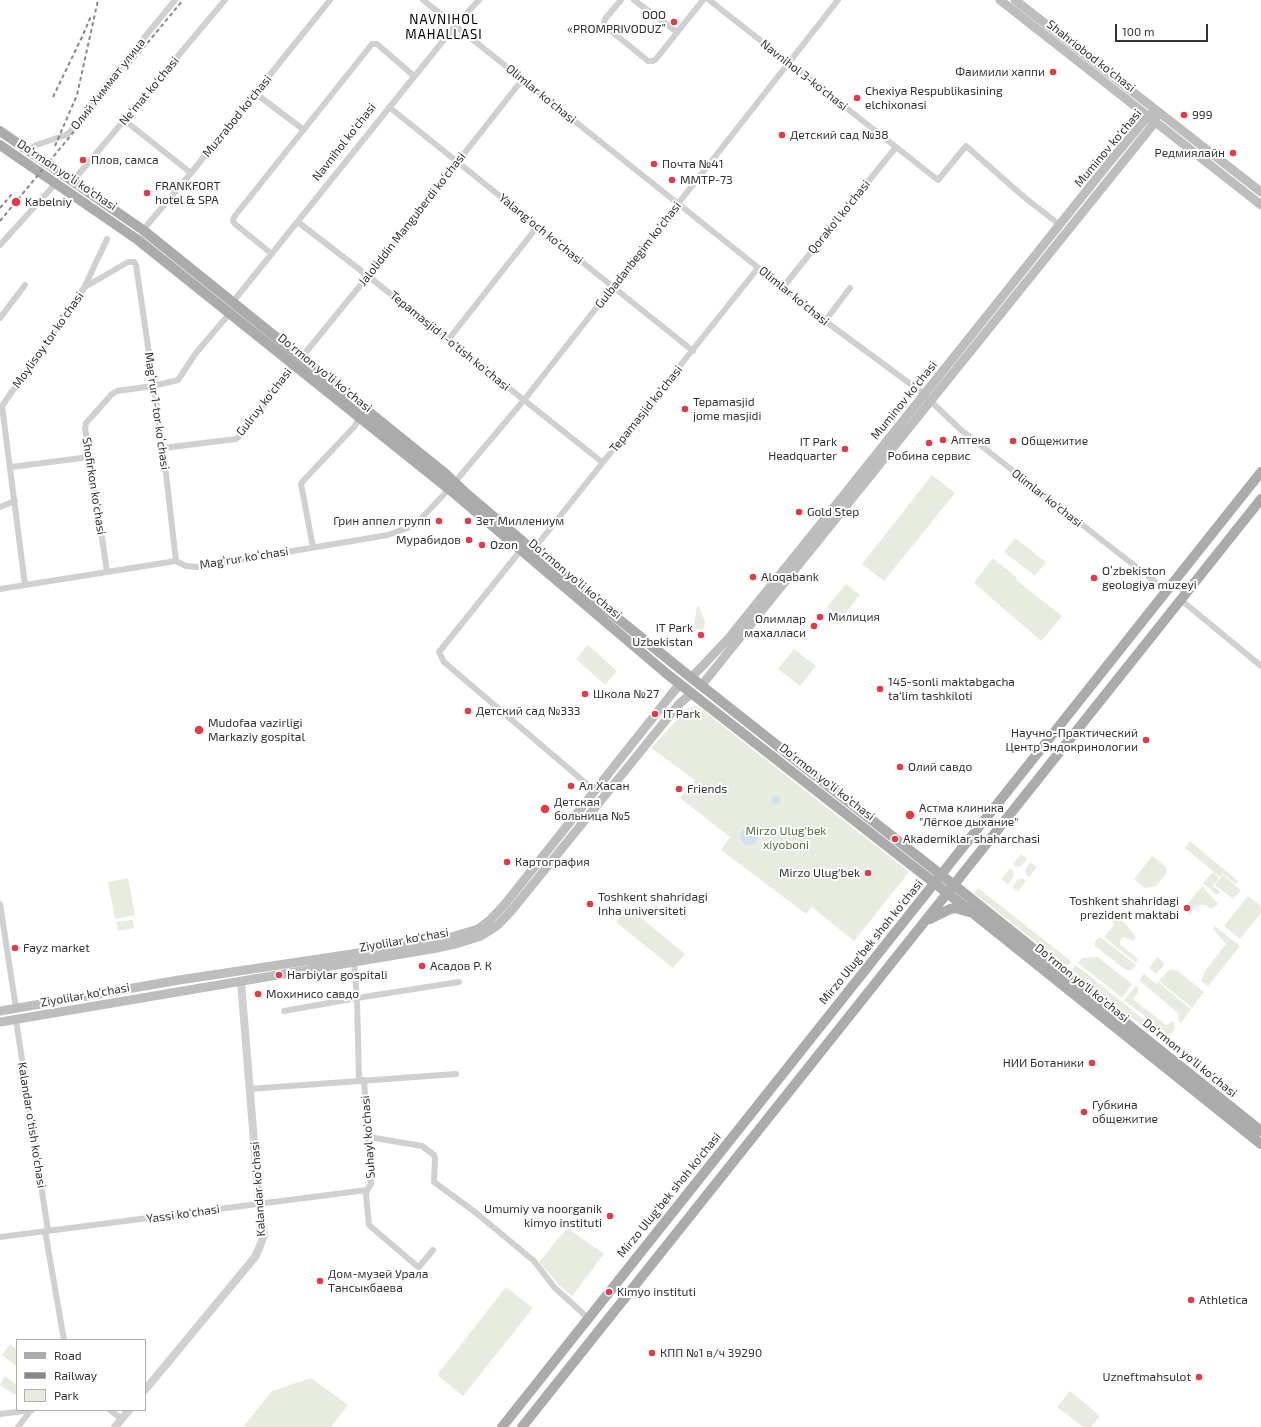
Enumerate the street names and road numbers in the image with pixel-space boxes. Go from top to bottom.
street label: Shahriobod ko'chasi [1044,17,1138,95]
street label: Олий Химмат улица [68,35,148,133]
street label: Navnihol 3-ko'chasi [758,36,850,114]
street label: Ne'mat ko'chasi [116,54,182,128]
street label: Olimlar ko'chasi [503,61,579,127]
street label: Muzrabod ko'chasi [199,72,275,160]
street label: Navnihol ko'chasi [309,100,379,184]
street label: Muminov ko'chasi [1071,106,1145,190]
street label: Do‘rmon yo‘li ko‘chasi [15,136,119,214]
street label: Jaloliddin Manguberdi ko'chasi [355,149,469,289]
street label: Qorako'l ko'chasi [805,177,873,257]
street label: Yalang'och ko'chasi [496,191,586,267]
street label: Gulbadanbegim ko'chasi [592,199,684,311]
street label: Olimlar ko'chasi [756,263,832,329]
street label: Tepamasjid 1-o'tish ko'chasi [387,288,513,394]
street label: Moylisoy tor ko'chasi [9,289,87,391]
street label: Do‘rmon yo‘li ko‘chasi [275,331,375,415]
street label: Magʻrur 1-tor koʻchasi [142,351,172,471]
street label: Muminov ko'chasi [868,358,940,442]
street label: Tepamasjid ko'chasi [607,363,685,455]
street label: Gulruy ko'chasi [233,365,295,439]
street label: Shofirkon ko'chasi [79,436,109,536]
street label: Olimlar ko'chasi [1009,466,1085,530]
street label: Do‘rmon yo‘li ko‘chasi [526,536,624,622]
street label: Magʻrur koʻchasi [199,544,289,572]
street label: Do‘rmon yo‘li ko‘chasi [777,740,877,824]
street label: Mirzo Ulug'bek shoh ko'chasi [816,877,926,1007]
street label: Ziyolilar ko'chasi [358,925,450,955]
street label: Do‘rmon yo‘li ko‘chasi [1032,941,1132,1025]
street label: Ziyolilar ko'chasi [39,980,131,1010]
street label: Do'rmon yo'li ko'chasi [1140,1016,1240,1100]
street label: Kalandar o'tish ko'chasi [15,1061,49,1189]
street label: Suhayl ko'chasi [358,1095,378,1179]
street label: Mirzo Ulug'bek shoh ko'chasi [614,1130,724,1260]
street label: Kalandar ko'chasi [248,1141,268,1237]
street label: Yassi ko'chasi [145,1202,221,1226]

